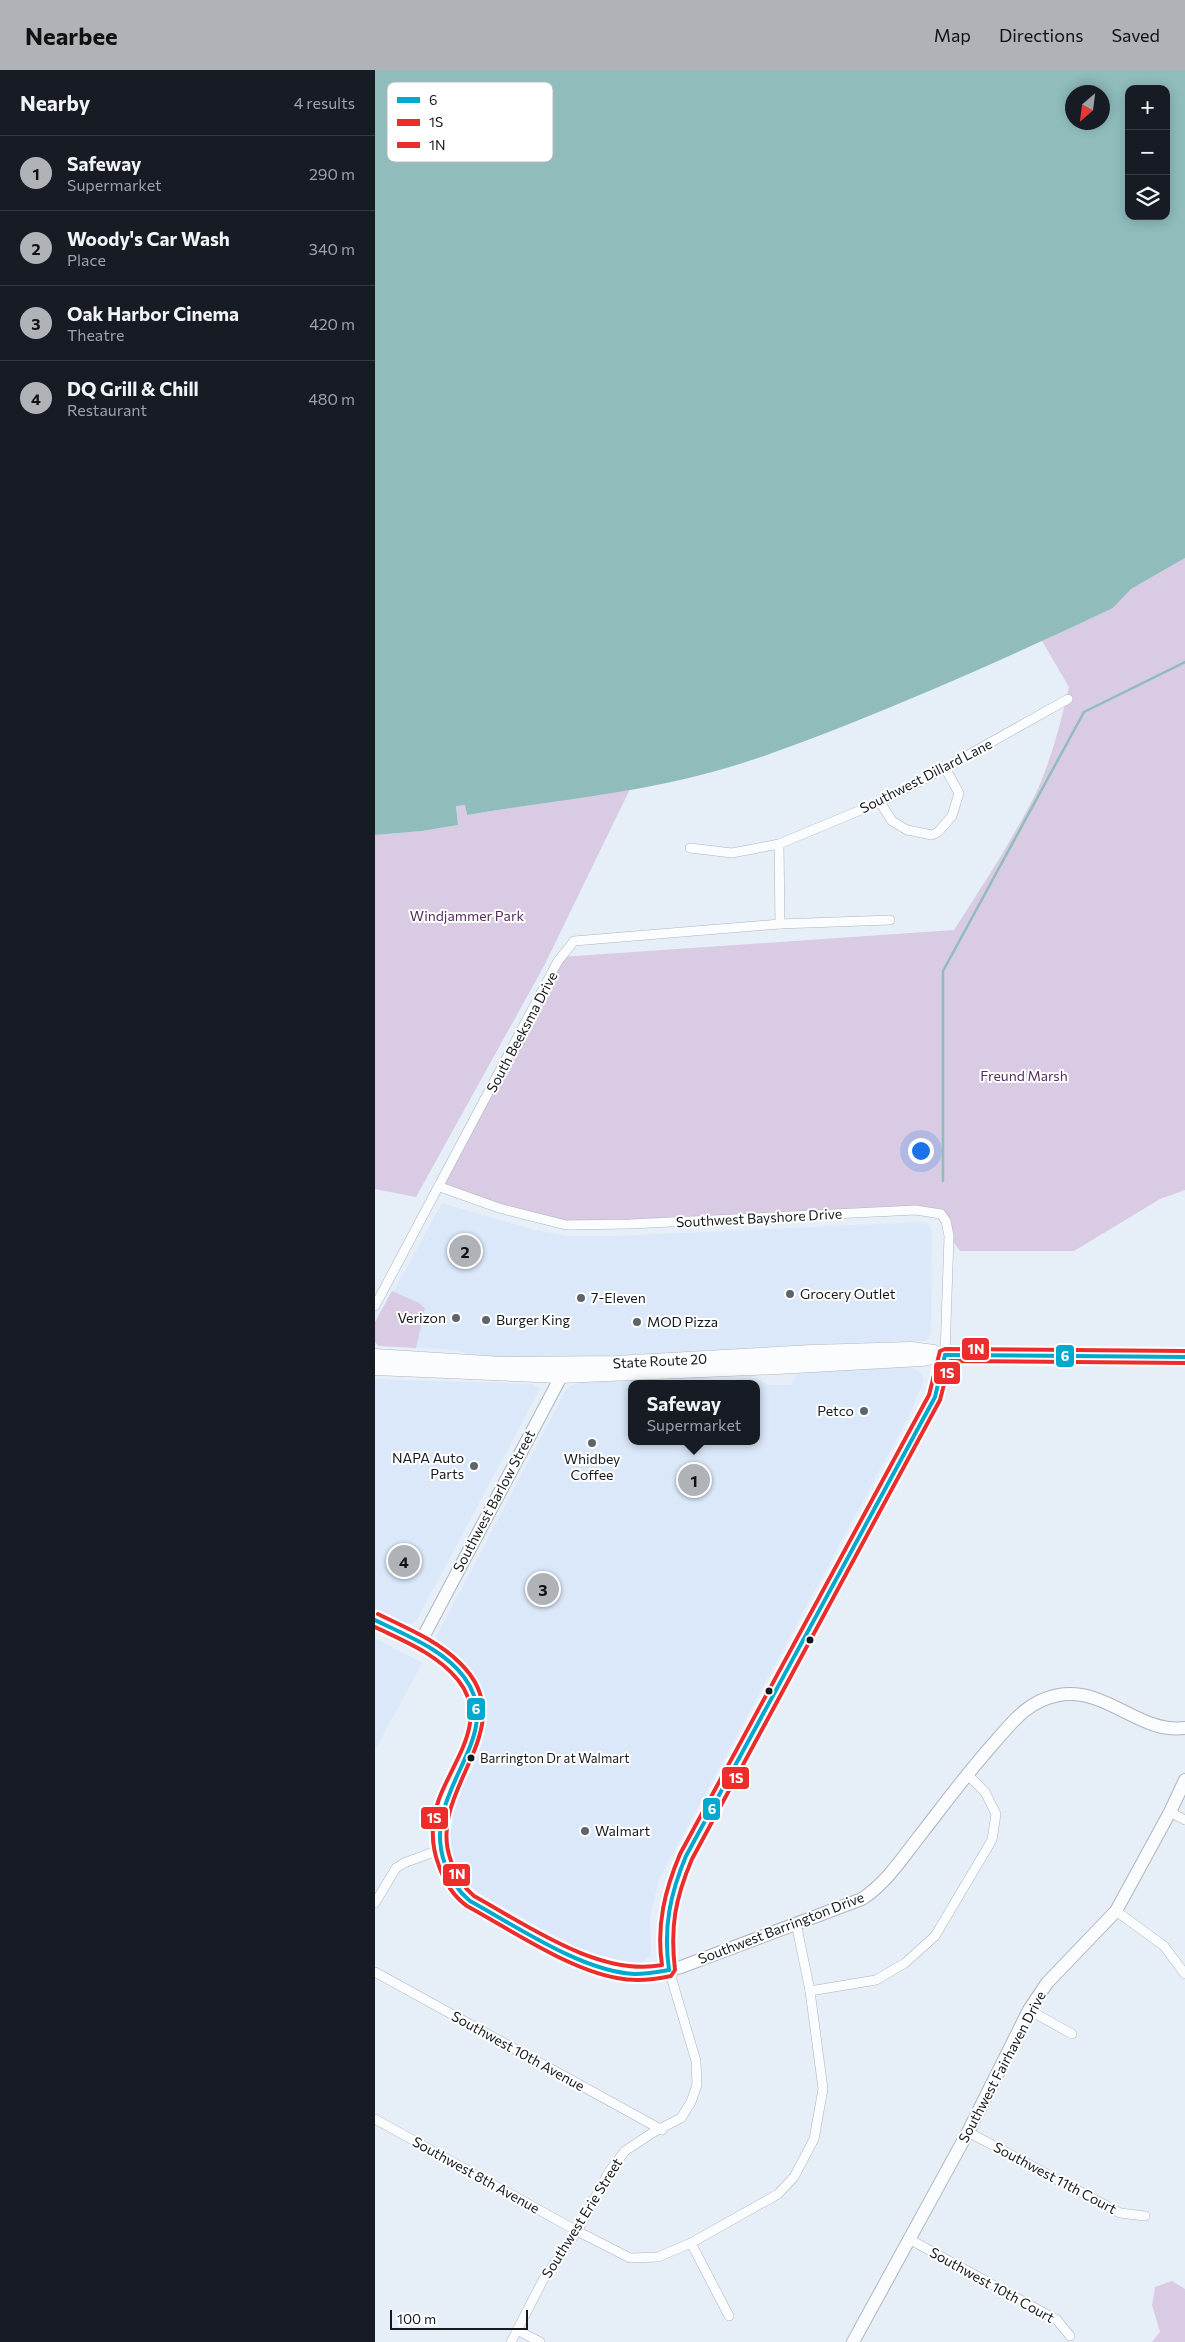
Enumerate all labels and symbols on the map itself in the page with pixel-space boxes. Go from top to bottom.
legend [387,82,553,162]
north arrow [1065,85,1110,130]
text: 6 [429,91,438,108]
text: 1S [429,113,443,130]
text: 1N [429,136,446,153]
street label: Southwest Dillard Lane [857,735,995,816]
park label: Windjammer Park [410,907,525,924]
street label: South Beeksma Drive [482,968,561,1095]
park label: Freund Marsh [980,1067,1068,1084]
your location [908,1138,934,1164]
street label: Southwest Bayshore Drive [675,1205,843,1230]
pin: 2 [449,1232,481,1270]
place label: Grocery Outlet [800,1285,896,1302]
marker: Grocery Outlet [784,1288,796,1300]
place label: 7-Eleven [591,1289,646,1306]
marker: 7-Eleven [575,1292,587,1304]
place label: Verizon [397,1309,446,1326]
place label: Burger King [496,1311,571,1328]
marker: Verizon [450,1312,462,1324]
place label: MOD Pizza [647,1313,718,1330]
marker: Burger King [480,1314,492,1326]
marker: MOD Pizza [631,1316,643,1328]
line badge: 1N [961,1337,990,1361]
text: 1N [968,1340,984,1357]
line badge: 6 [1055,1344,1075,1368]
text: 6 [1061,1347,1070,1364]
street label: State Route 20 [612,1350,708,1371]
line badge: 1S [933,1361,961,1385]
text: 1S [940,1364,954,1381]
place label: Petco [817,1402,854,1419]
marker: Petco [858,1405,870,1417]
street label: Southwest Barlow Street [449,1427,538,1575]
marker: Whidbey Coffee [586,1437,598,1449]
place label: NAPA Auto Parts [392,1449,464,1482]
place label: Whidbey Coffee [564,1450,620,1483]
marker: NAPA Auto Parts [468,1460,480,1472]
pin: 1 [678,1461,710,1499]
pin: 4 [388,1542,420,1580]
pin: 3 [527,1570,559,1608]
unlabelled marker [805,1635,815,1645]
unlabelled marker [764,1686,774,1696]
line badge: 6 [466,1697,486,1721]
text: 6 [472,1700,481,1717]
place label: Barrington Dr at Walmart [480,1750,630,1766]
marker: Barrington Dr at Walmart [466,1753,476,1763]
line badge: 1S [721,1766,750,1790]
text: 1S [729,1769,743,1786]
line badge: 6 [702,1797,721,1821]
text: 6 [708,1800,717,1817]
line badge: 1S [420,1806,449,1830]
text: 1S [427,1809,441,1826]
place label: Walmart [595,1822,651,1839]
marker: Walmart [579,1825,591,1837]
line badge: 1N [442,1863,471,1887]
text: 1N [449,1865,465,1882]
street label: Southwest Barrington Drive [695,1888,866,1967]
street label: Southwest Fairhaven Drive [954,1988,1049,2146]
street label: Southwest 10th Avenue [449,2007,588,2094]
street label: Southwest 8th Avenue [410,2133,543,2217]
street label: Southwest 11th Court [991,2138,1120,2217]
street label: Southwest Erie Street [538,2154,626,2281]
street label: Southwest 10th Court [927,2243,1058,2326]
scale bar [390,2307,527,2330]

